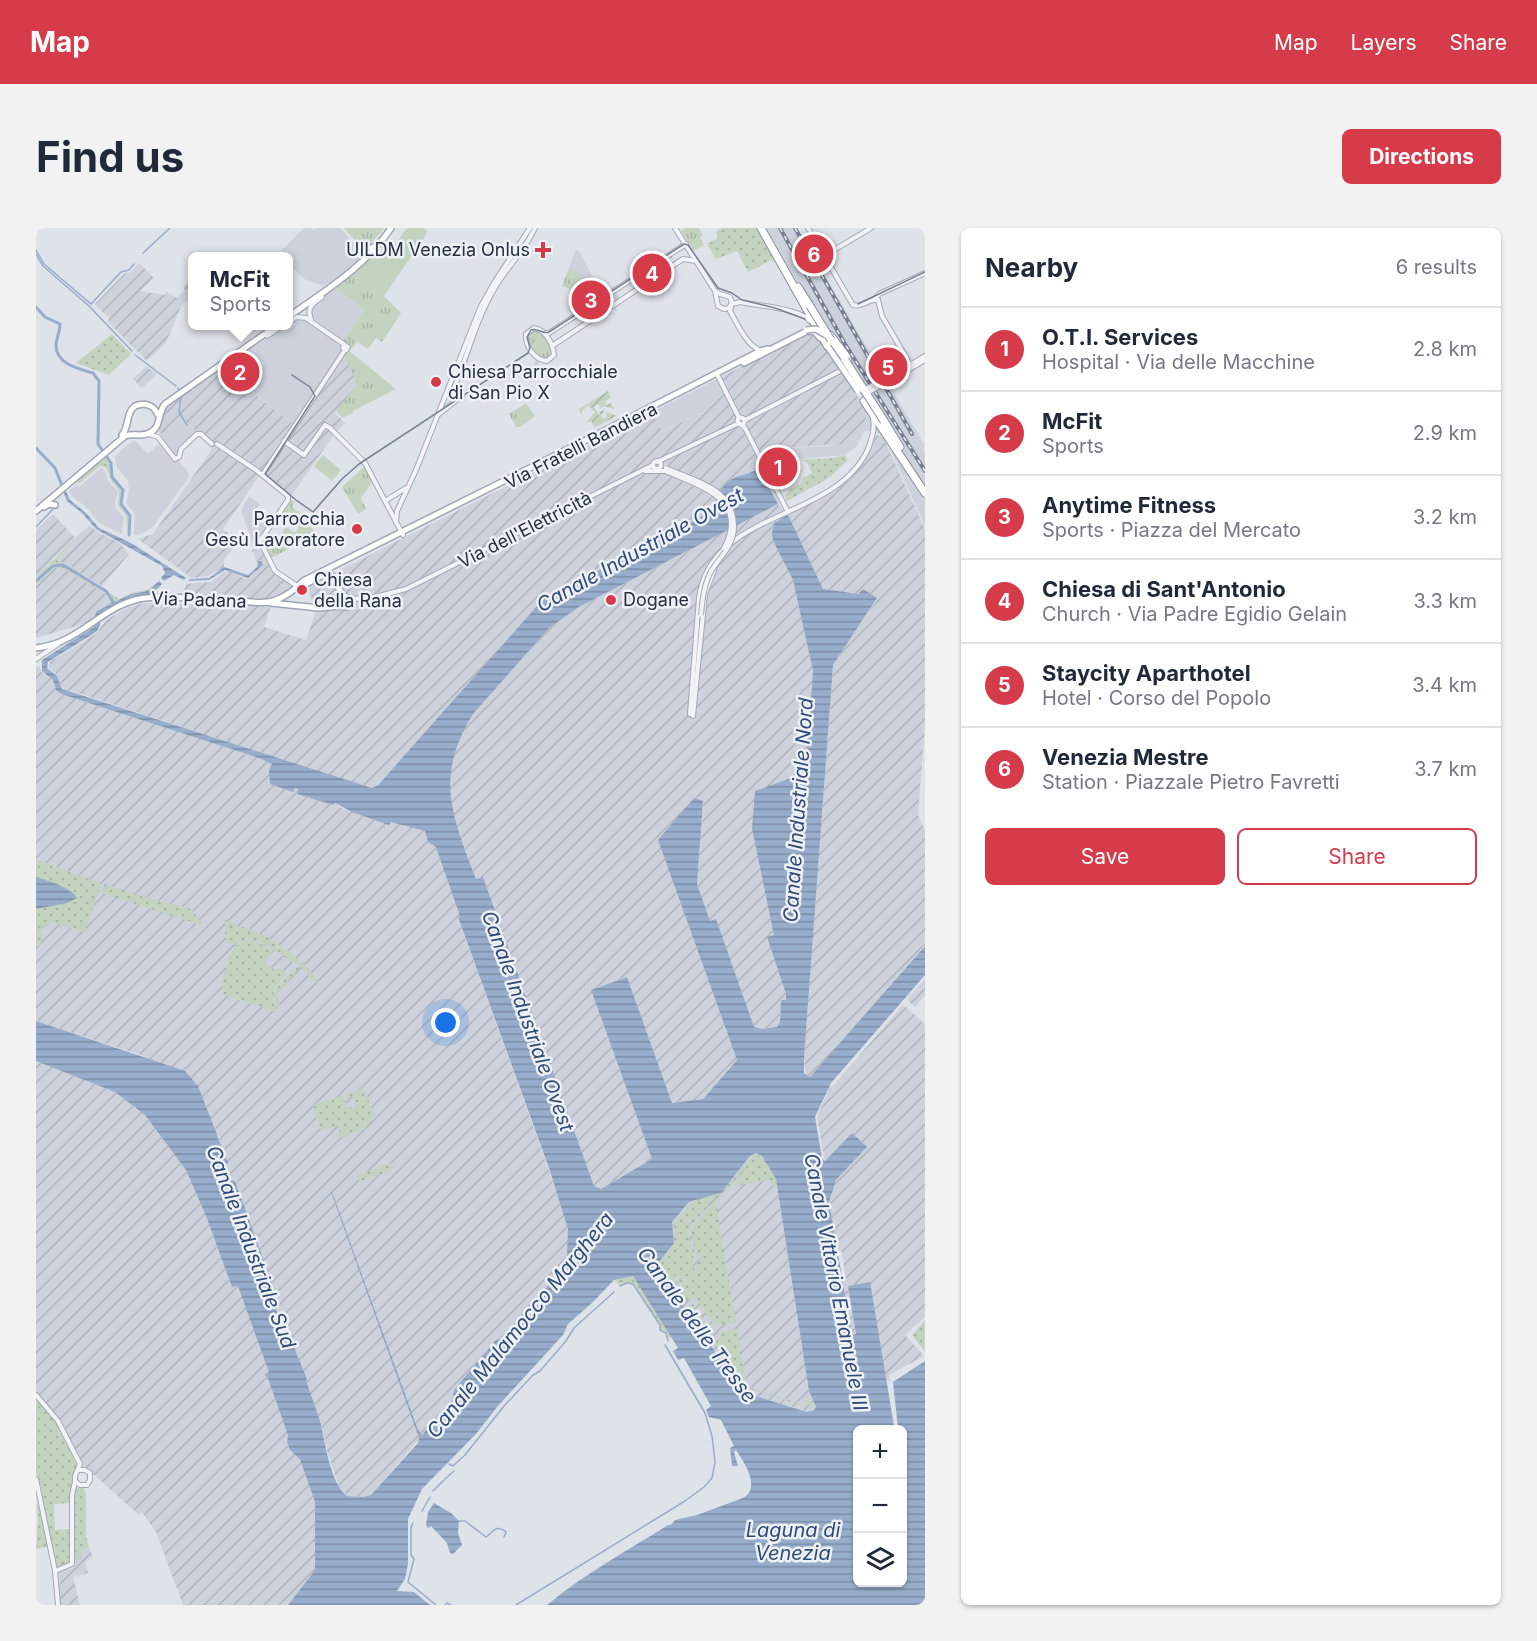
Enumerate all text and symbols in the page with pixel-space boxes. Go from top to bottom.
text: Map [30,25,90,59]
text: Map [1274,30,1318,55]
text: Layers [1351,30,1417,55]
text: Share [1450,30,1507,55]
button: Directions [1342,129,1501,184]
text: Find us [36,131,184,182]
pin: 6 [794,231,834,276]
place label: UILDM Venezia Onlus [346,239,530,260]
marker: UILDM Venezia Onlus [534,241,552,259]
pin: 4 [632,250,672,296]
popup [188,252,293,330]
text: Nearby [985,252,1078,283]
text: 6 results [1396,255,1477,279]
text: McFit [210,266,270,292]
pin: 3 [572,278,610,322]
text: Sports [210,292,271,316]
text: O.T.I. Services [1042,324,1198,350]
text: 1 [1000,337,1009,361]
text: 2.8 km [1413,337,1477,361]
pin: 5 [868,344,908,390]
pin: 2 [220,350,260,394]
text: Hospital · Via delle Macchine [1042,350,1315,374]
place label: Chiesa Parrocchiale di San Pio X [448,361,618,403]
marker: Chiesa Parrocchiale di San Pio X [429,375,443,389]
street label: Via Fratelli Bandiera [501,398,661,493]
text: McFit [1042,408,1102,434]
text: 2 [998,421,1011,445]
text: 2.9 km [1413,421,1477,445]
text: Sports [1042,434,1104,458]
pin: 1 [758,444,798,490]
water label: Canale Industriale Ovest [532,483,748,617]
street label: Via dell'Elettricità [455,487,595,572]
text: Anytime Fitness [1042,492,1216,518]
text: 3 [998,505,1011,529]
text: 3.2 km [1413,505,1477,529]
place label: Parrocchia Gesù Lavoratore [205,508,345,550]
text: Sports · Piazza del Mercato [1042,518,1301,542]
marker: Parrocchia Gesù Lavoratore [350,522,364,536]
place label: Chiesa della Rana [314,569,402,611]
text: Chiesa di Sant'Antonio [1042,576,1286,602]
marker: Chiesa della Rana [295,583,309,597]
street label: Via Padana [151,587,247,612]
place label: Dogane [623,589,689,610]
text: 4 [998,589,1011,613]
text: 3.3 km [1413,589,1477,613]
marker: Dogane [604,593,618,607]
text: Church · Via Padre Egidio Gelain [1042,602,1347,626]
text: Staycity Aparthotel [1042,660,1251,686]
text: 5 [998,673,1011,697]
text: 3.4 km [1412,673,1477,697]
text: Hotel · Corso del Popolo [1042,686,1271,710]
water label: Canale Industriale Nord [778,696,818,923]
text: Venezia Mestre [1042,744,1209,770]
text: 6 [998,757,1011,781]
text: 3.7 km [1414,757,1477,781]
text: Station · Piazzale Pietro Favretti [1042,770,1340,794]
button: Save [985,828,1225,885]
button: Share [1237,828,1477,885]
water label: Canale Industriale Ovest [477,907,579,1135]
your location [431,1008,460,1037]
water label: Canale Industriale Sud [201,1142,301,1352]
water label: Canale Vittorio Emanuele III [799,1151,873,1413]
water label: Canale Malamocco Marghera [422,1207,618,1443]
water label: Canale delle Tresse [632,1242,762,1408]
map controls [853,1425,907,1587]
button: + [853,1425,907,1479]
button: − [853,1479,907,1533]
water label: Laguna di Venezia [746,1518,841,1565]
button: layers [853,1533,907,1587]

